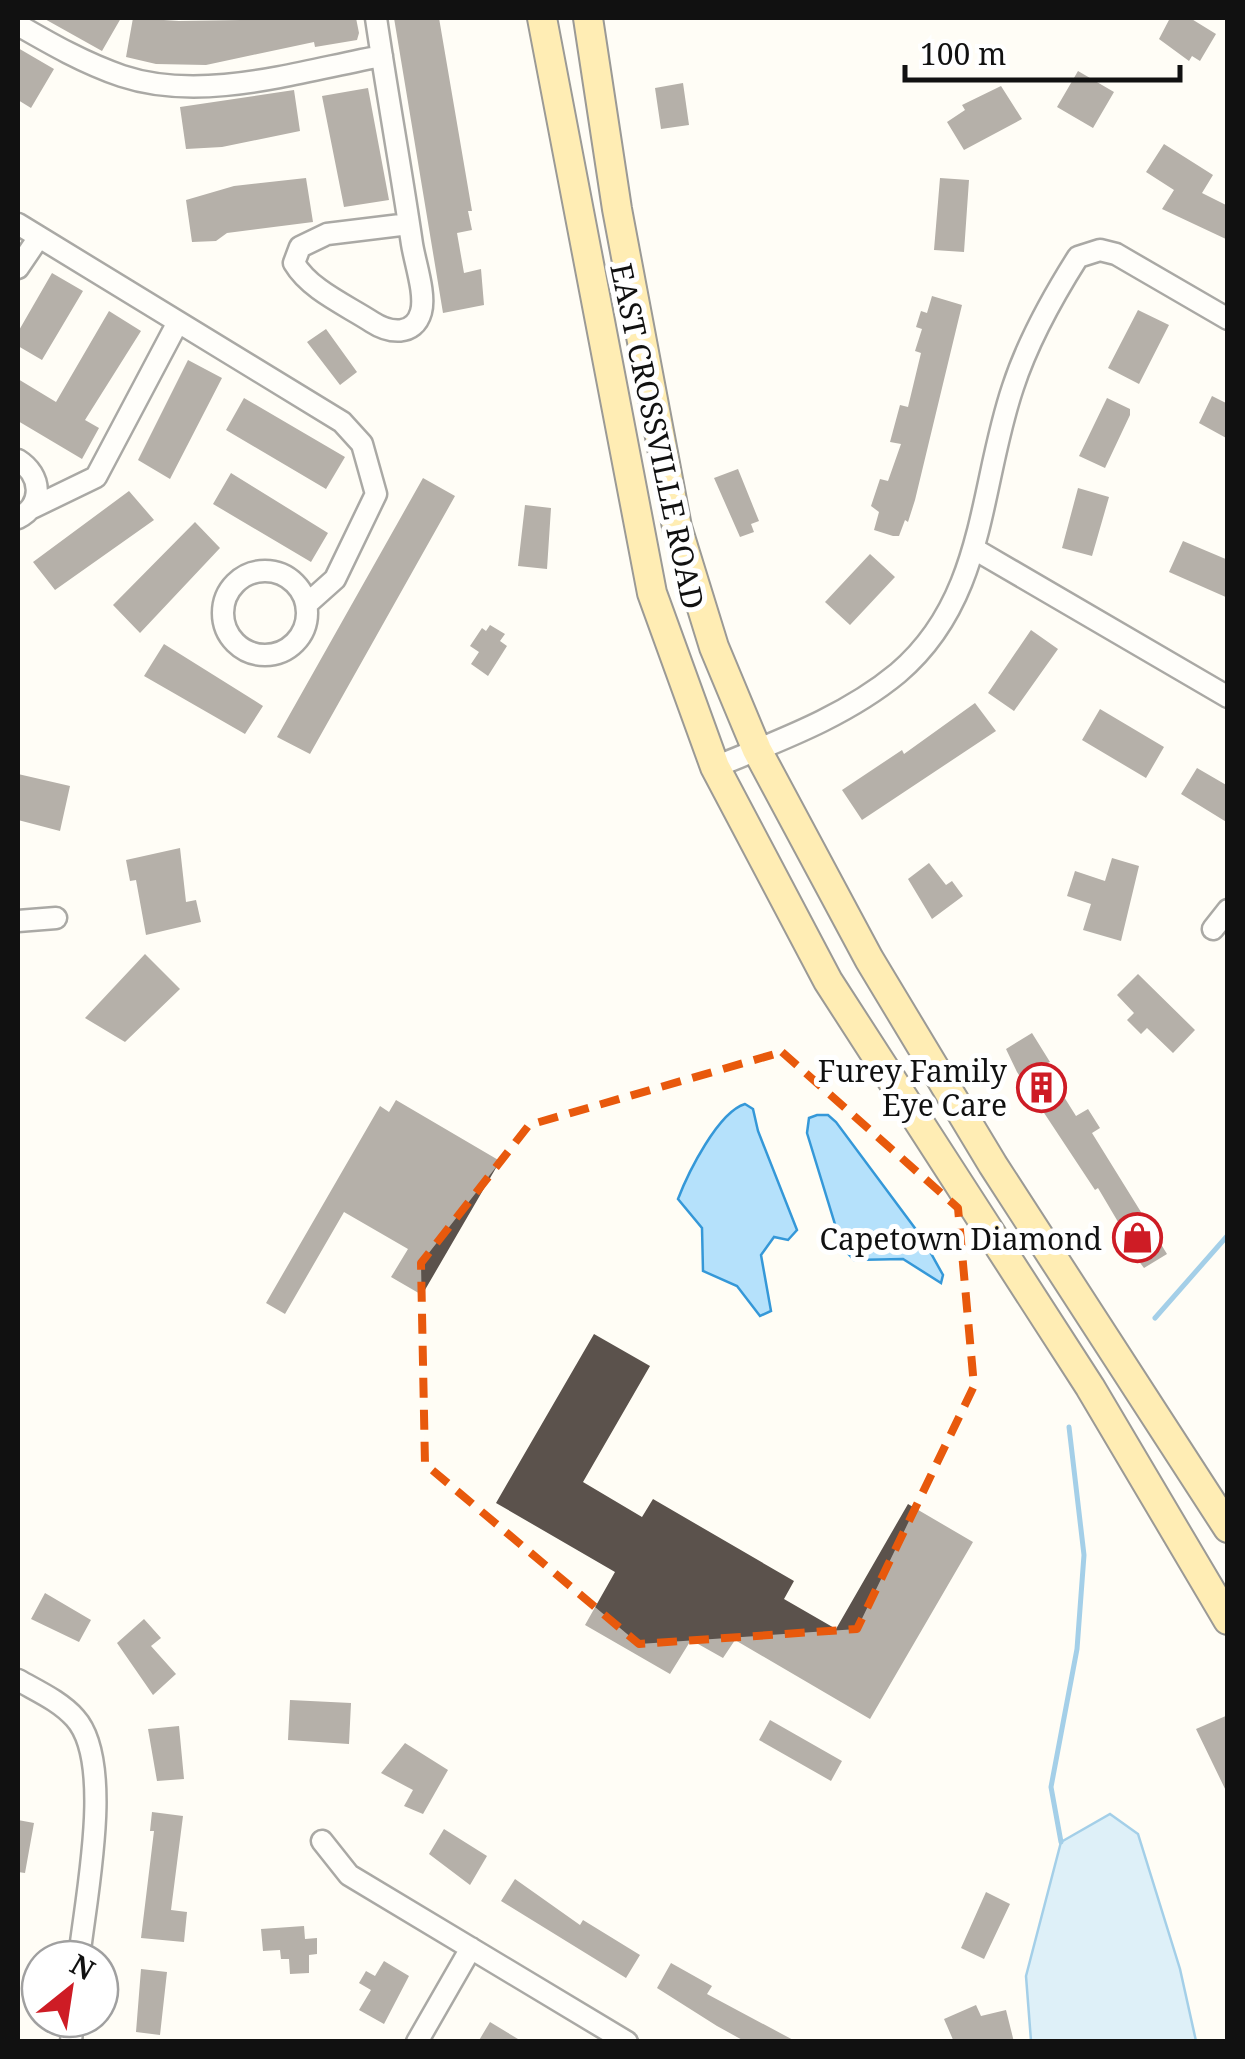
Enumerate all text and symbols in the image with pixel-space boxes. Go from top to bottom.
scale bar [905,20,1180,82]
text: 100 m [920,33,1006,74]
street label: EAST CROSSVILLE ROAD [601,259,715,613]
place label: Furey Family Eye Care [818,1050,1007,1125]
building icon: Furey Family Eye Care [1016,1061,1068,1113]
shop icon: Capetown Diamond [1111,1212,1163,1264]
place label: Capetown Diamond [820,1218,1102,1259]
north arrow [20,1939,120,2039]
text: N [64,1945,102,1988]

